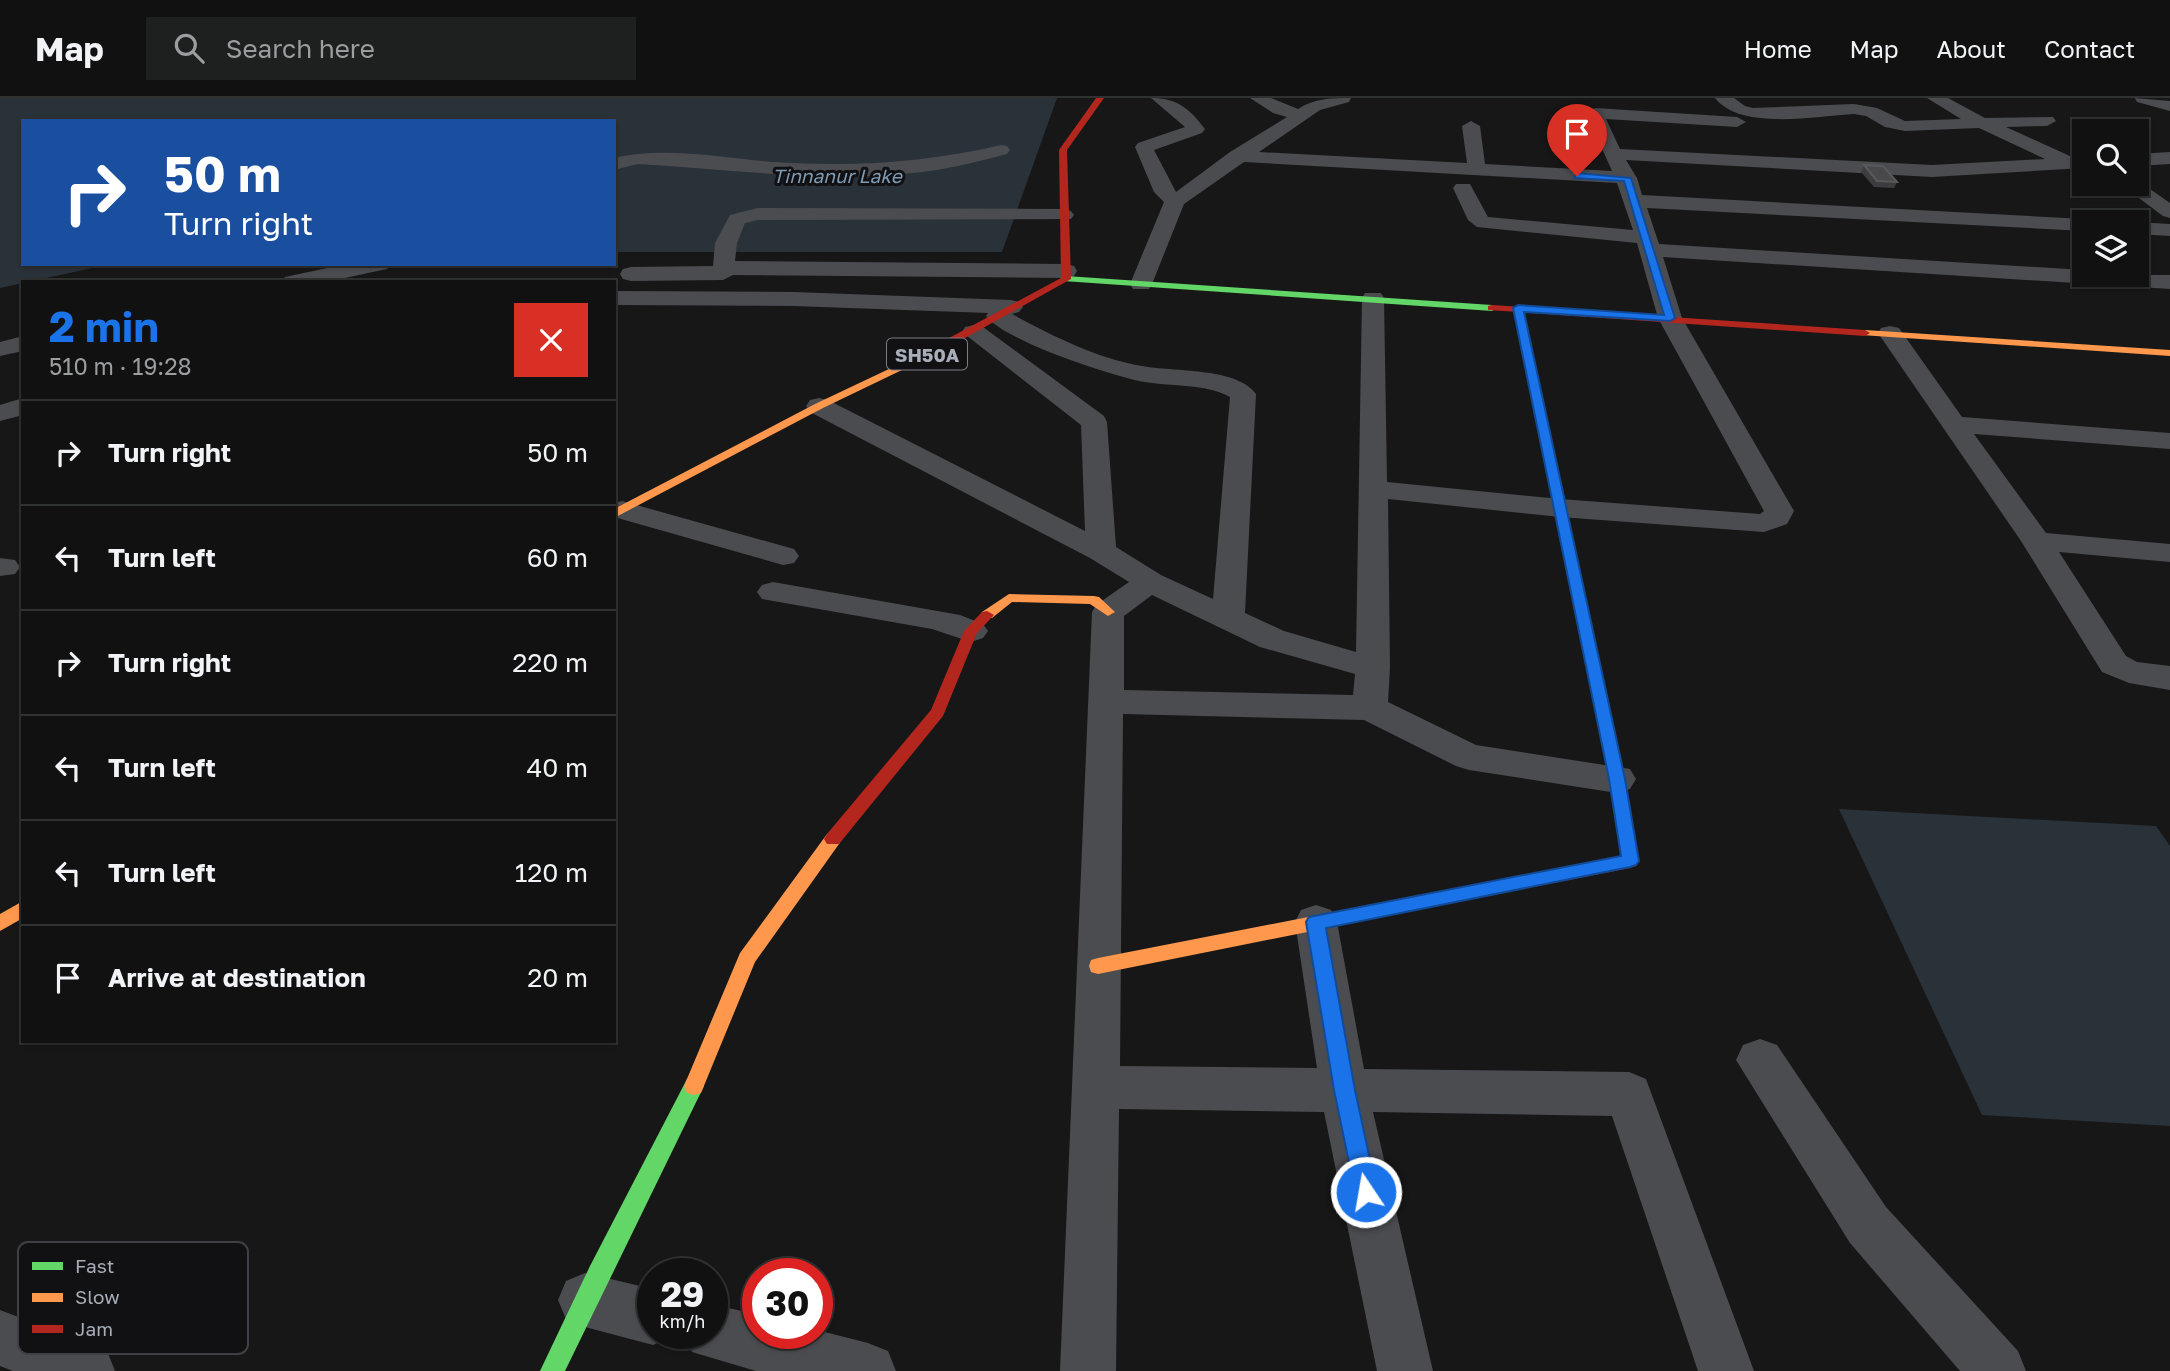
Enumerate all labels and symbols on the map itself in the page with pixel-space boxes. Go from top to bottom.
pin [1547,104,1607,176]
water label: Tinnanur Lake [772,164,904,187]
road number: SH50A [887,338,967,370]
position arrow [1329,1155,1403,1229]
legend [18,1242,248,1354]
text: Fast [75,1254,114,1277]
speed limit sign: 30 [742,1258,833,1349]
text: Slow [75,1285,120,1308]
text: Jam [75,1317,113,1340]

